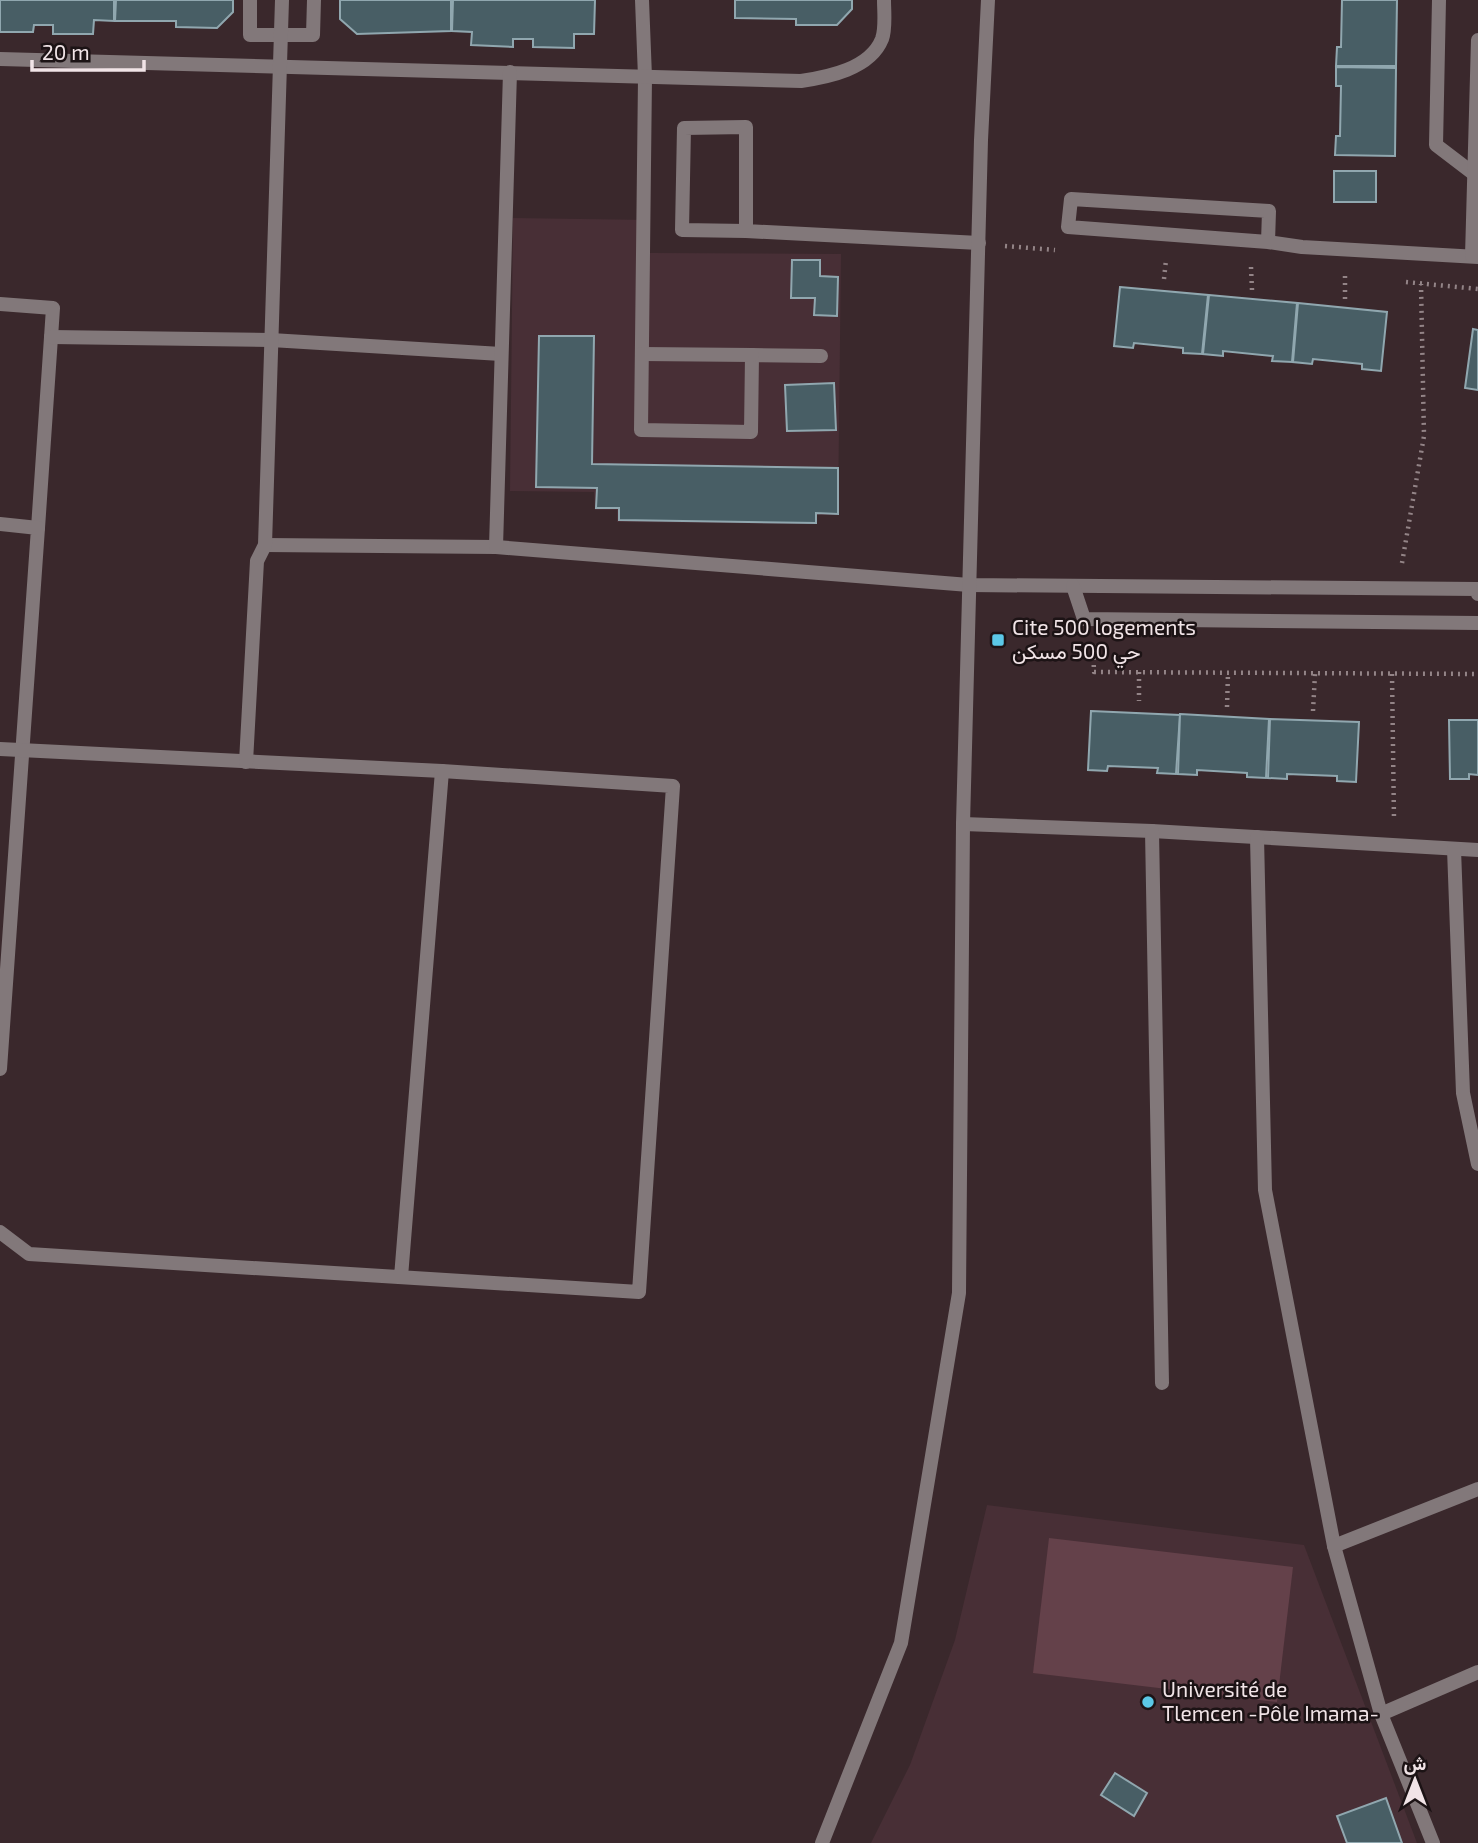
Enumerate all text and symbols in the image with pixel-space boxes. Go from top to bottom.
scale bar [32,28,144,72]
text: 20 m [42,39,90,64]
place label: Cite 500 logements حي 500 مسكن [1012,614,1196,669]
marker: Cite 500 logements حي 500 مسكن [990,632,1006,648]
place label: Université de Tlemcen -Pôle Imama- [1162,1676,1379,1725]
marker: Université de Tlemcen -Pôle Imama- [1140,1694,1156,1710]
north arrow [1380,1745,1450,1815]
text: ش [1404,1751,1427,1775]

